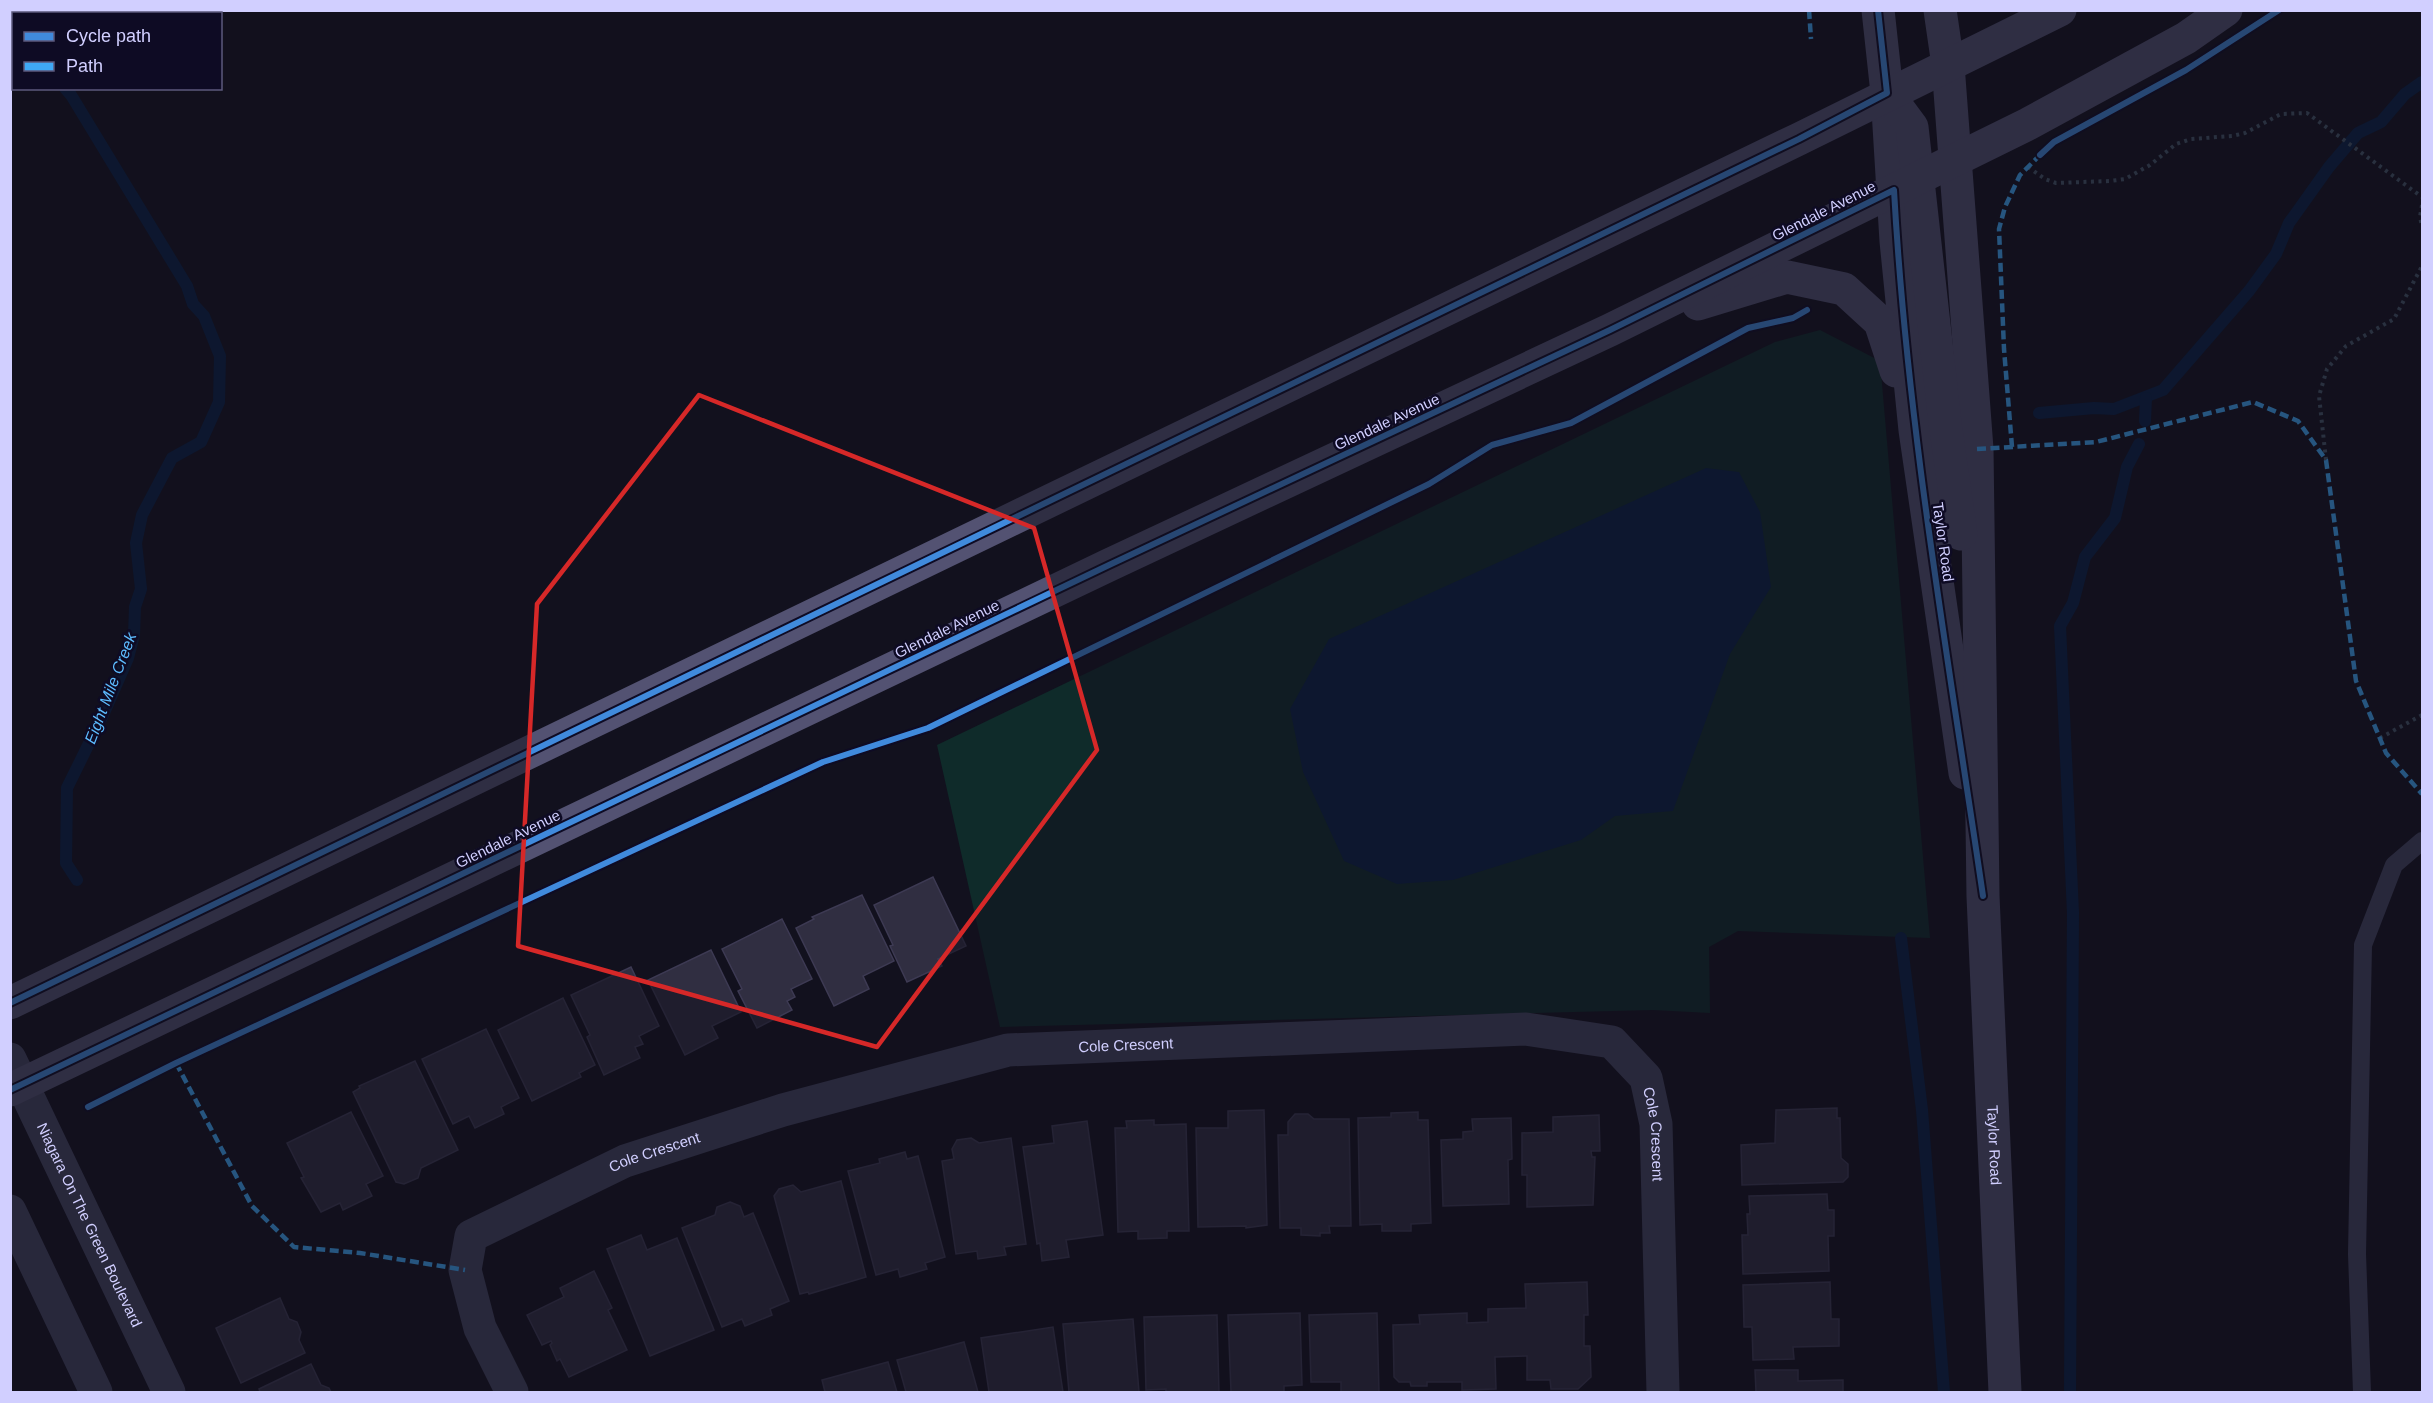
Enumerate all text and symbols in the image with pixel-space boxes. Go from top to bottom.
legend [12,12,222,90]
text: Cycle path [66,26,151,46]
text: Path [66,56,103,76]
street label: Glendale Avenue [1769,177,1878,244]
street label: Glendale Avenue [1332,390,1442,453]
street label: Taylor Road [1930,501,1957,583]
street label: Glendale Avenue [892,596,1002,661]
water label: Eight Mile Creek [81,629,140,746]
street label: Glendale Avenue [453,806,563,871]
street label: Cole Crescent [1078,1034,1174,1055]
street label: Cole Crescent [1640,1085,1667,1182]
street label: Taylor Road [1984,1105,2005,1185]
street label: Niagara On The Green Boulevard [34,1120,146,1330]
street label: Cole Crescent [606,1128,703,1176]

